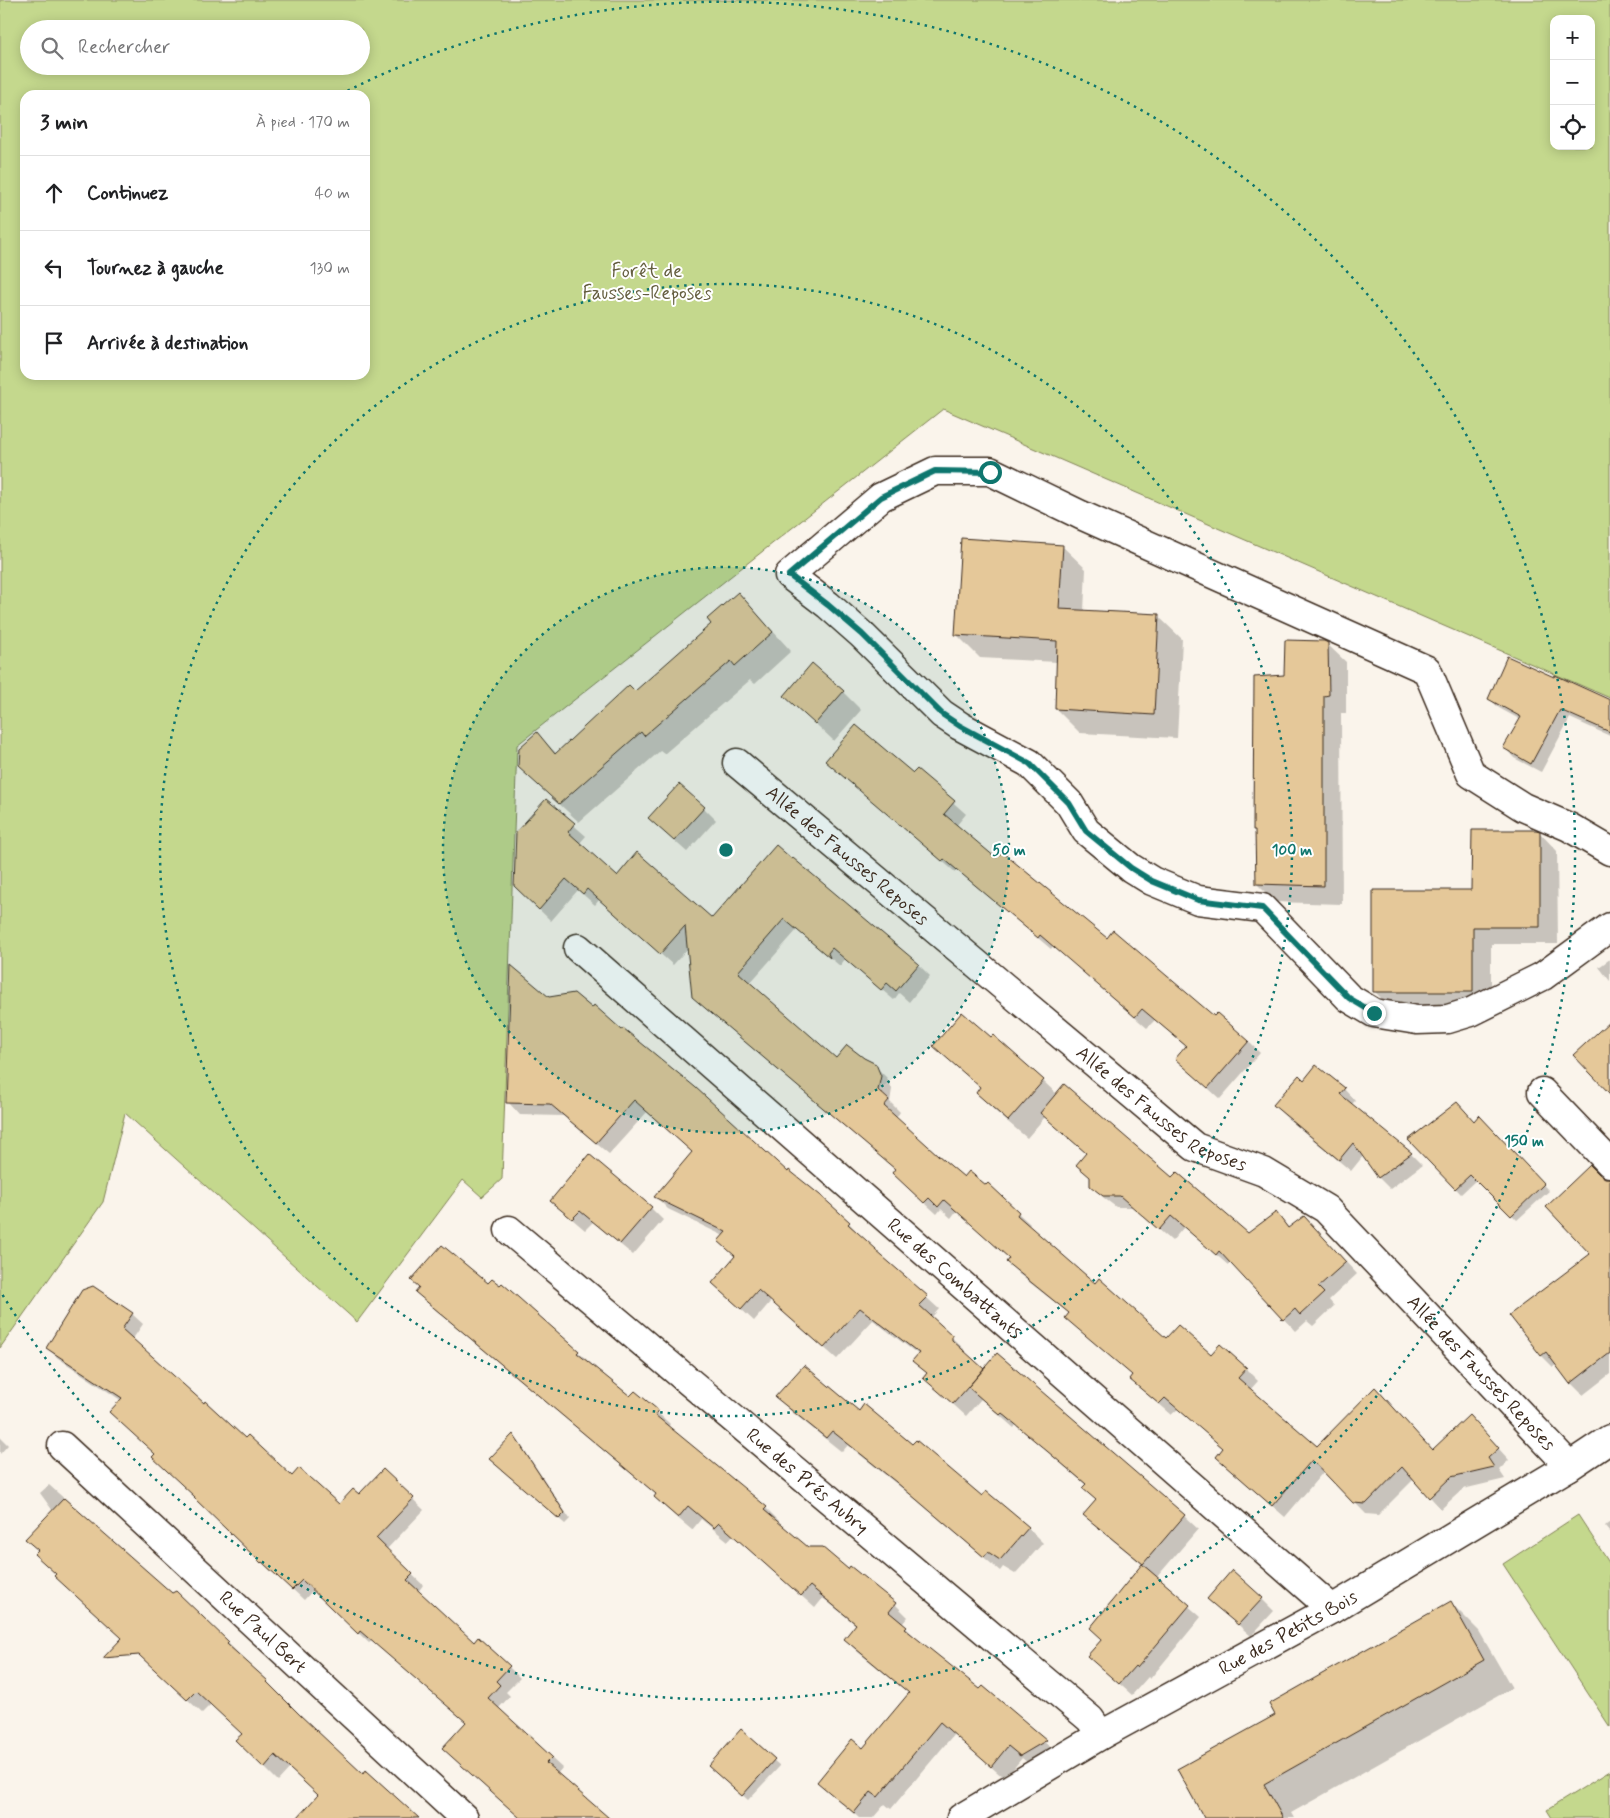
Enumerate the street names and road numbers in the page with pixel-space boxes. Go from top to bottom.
street label: Allée des Fausses Reposes [761,780,935,932]
street label: Allée des Fausses Reposes [1071,1040,1251,1177]
street label: Rue des Combattants [882,1212,1028,1344]
street label: Allée des Fausses Reposes [1402,1290,1561,1456]
street label: Rue des Prés Aubry [741,1422,874,1540]
street label: Rue des Petits Bois [1214,1584,1363,1681]
street label: Rue Paul Bert [214,1585,312,1679]

